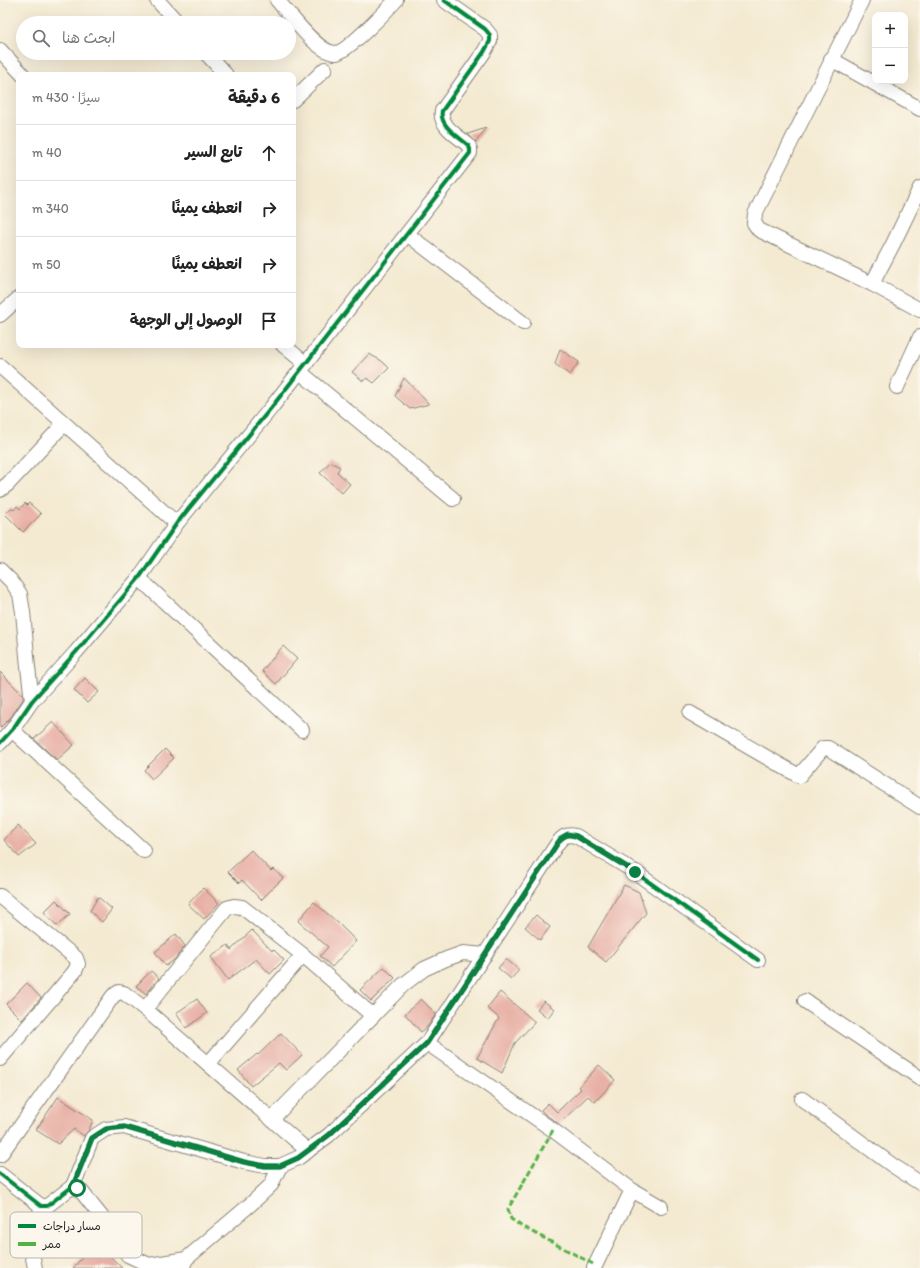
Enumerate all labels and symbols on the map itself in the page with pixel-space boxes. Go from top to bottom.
route end [626,863,644,881]
route start [68,1179,86,1197]
legend [10,1212,142,1258]
text: مسار دراجات [43,1220,101,1233]
text: ممر [42,1238,61,1251]

